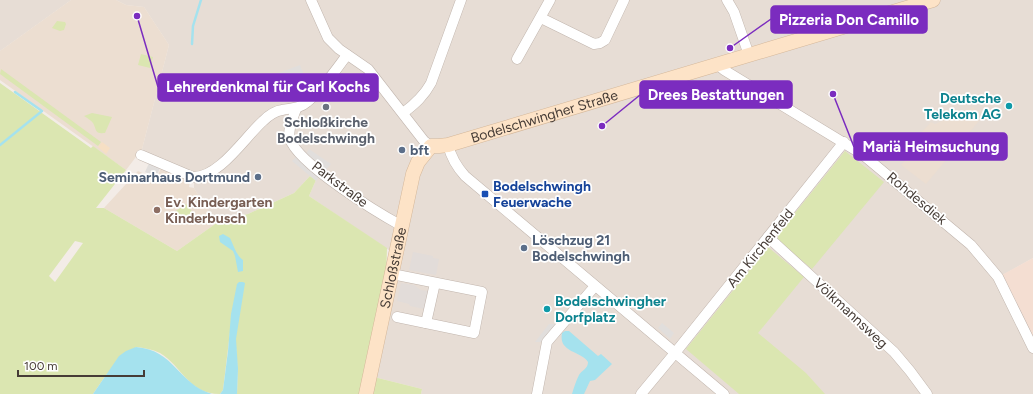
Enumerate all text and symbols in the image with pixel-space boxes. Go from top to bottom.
callout: Pizzeria Don Camillo [771,6,927,33]
text: Pizzeria Don Camillo [779,11,919,29]
callout: Lehrerdenkmal für Carl Kochs [158,74,378,101]
text: Lehrerdenkmal für Carl Kochs [166,78,370,96]
callout: Drees Bestattungen [640,81,792,108]
text: Drees Bestattungen [648,86,784,104]
street label: Bodelschwingher Straße [469,87,620,147]
place label: Deutsche Telekom AG [924,90,1002,123]
marker: Deutsche Telekom AG [1004,101,1014,111]
marker: Schloßkirche Bodelschwingh [321,102,331,112]
place label: Schloßkirche Bodelschwingh [277,114,375,147]
callout: Mariä Heimsuchung [854,133,1007,160]
text: Mariä Heimsuchung [863,138,999,156]
place label: bft [410,142,430,159]
marker: bft [397,145,407,155]
street label: Parkstraße [308,158,371,211]
street label: Rohdesdiek [883,168,950,228]
place label: Seminarhaus Dortmund [99,169,250,186]
marker: Seminarhaus Dortmund [253,172,263,182]
place label: Bodelschwingh Feuerwache [493,178,591,211]
marker: Bodelschwingh Feuerwache [480,189,490,199]
place label: Ev. Kindergarten Kinderbusch [165,194,273,227]
marker: Ev. Kindergarten Kinderbusch [152,205,162,215]
street label: Am Kirchenfeld [723,206,797,291]
street label: Schloßstraße [377,226,410,310]
place label: Löschzug 21 Bodelschwingh [532,232,630,265]
marker: Löschzug 21 Bodelschwingh [519,243,529,253]
street label: Völkmannsweg [810,275,891,352]
place label: Bodelschwingher Dorfplatz [555,293,667,326]
marker: Bodelschwingher Dorfplatz [542,304,552,314]
scale bar [18,352,144,378]
text: 100 m [24,359,58,373]

